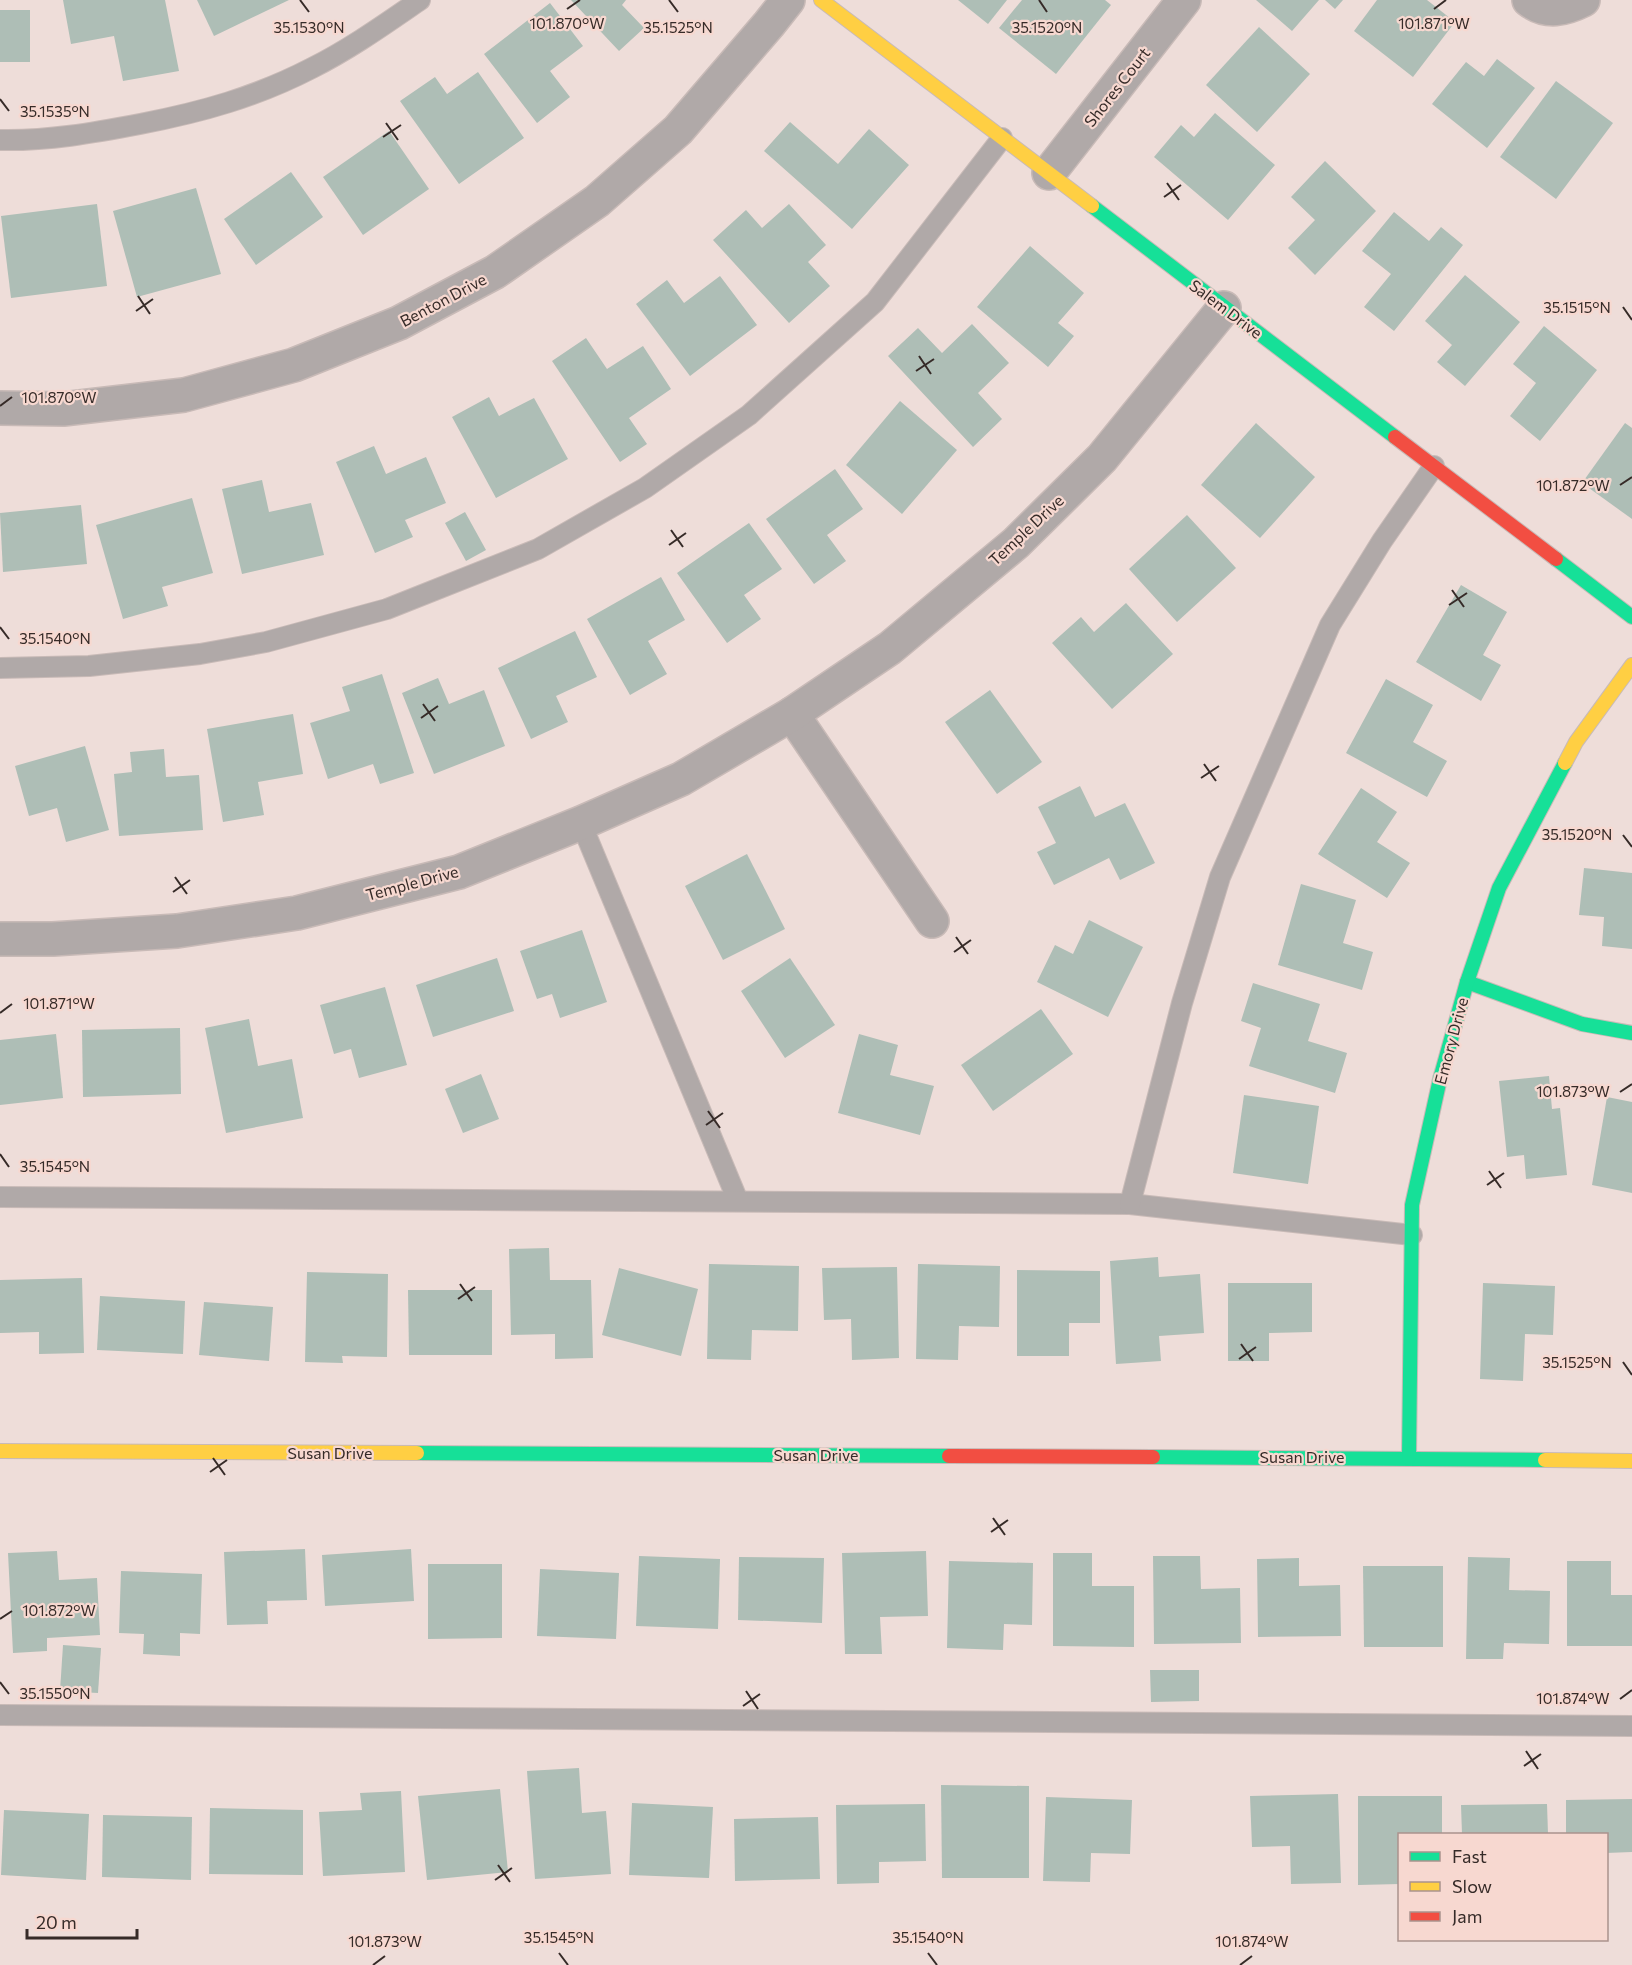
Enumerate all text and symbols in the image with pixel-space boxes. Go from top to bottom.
text: 101.870°W [530,14,604,32]
text: 101.871°W [1398,14,1470,32]
text: 35.1530°N [273,18,345,36]
text: 35.1525°N [643,18,713,36]
text: 35.1520°N [1012,18,1082,36]
street label: Shores Court [1080,43,1154,130]
text: 35.1535°N [20,102,90,120]
street label: Benton Drive [396,269,489,330]
street label: Salem Drive [1186,275,1266,342]
text: 35.1515°N [1543,298,1611,316]
text: 101.870°W [22,388,96,406]
text: 101.872°W [1536,476,1610,494]
street label: Temple Drive [984,490,1067,569]
text: 35.1540°N [19,629,91,647]
text: 35.1520°N [1542,825,1612,843]
street label: Temple Drive [363,861,460,904]
text: 101.871°W [23,994,95,1012]
street label: Emory Drive [1430,995,1471,1087]
text: 101.873°W [1536,1082,1610,1100]
text: 35.1545°N [20,1157,90,1175]
text: 35.1525°N [1542,1353,1612,1371]
street label: Susan Drive [288,1443,372,1462]
street label: Susan Drive [774,1445,858,1464]
street label: Susan Drive [1260,1447,1344,1466]
text: 101.872°W [22,1601,96,1619]
text: 35.1550°N [19,1684,91,1702]
text: 101.874°W [1536,1689,1610,1707]
legend [1398,1833,1608,1941]
text: Fast [1452,1845,1487,1867]
text: Slow [1452,1875,1492,1897]
scale bar [27,1902,136,1940]
text: Jam [1452,1905,1482,1927]
text: 20 m [36,1911,77,1933]
text: 35.1545°N [524,1928,594,1946]
text: 35.1540°N [892,1928,964,1946]
text: 101.873°W [348,1932,422,1950]
text: 101.874°W [1215,1932,1289,1950]

